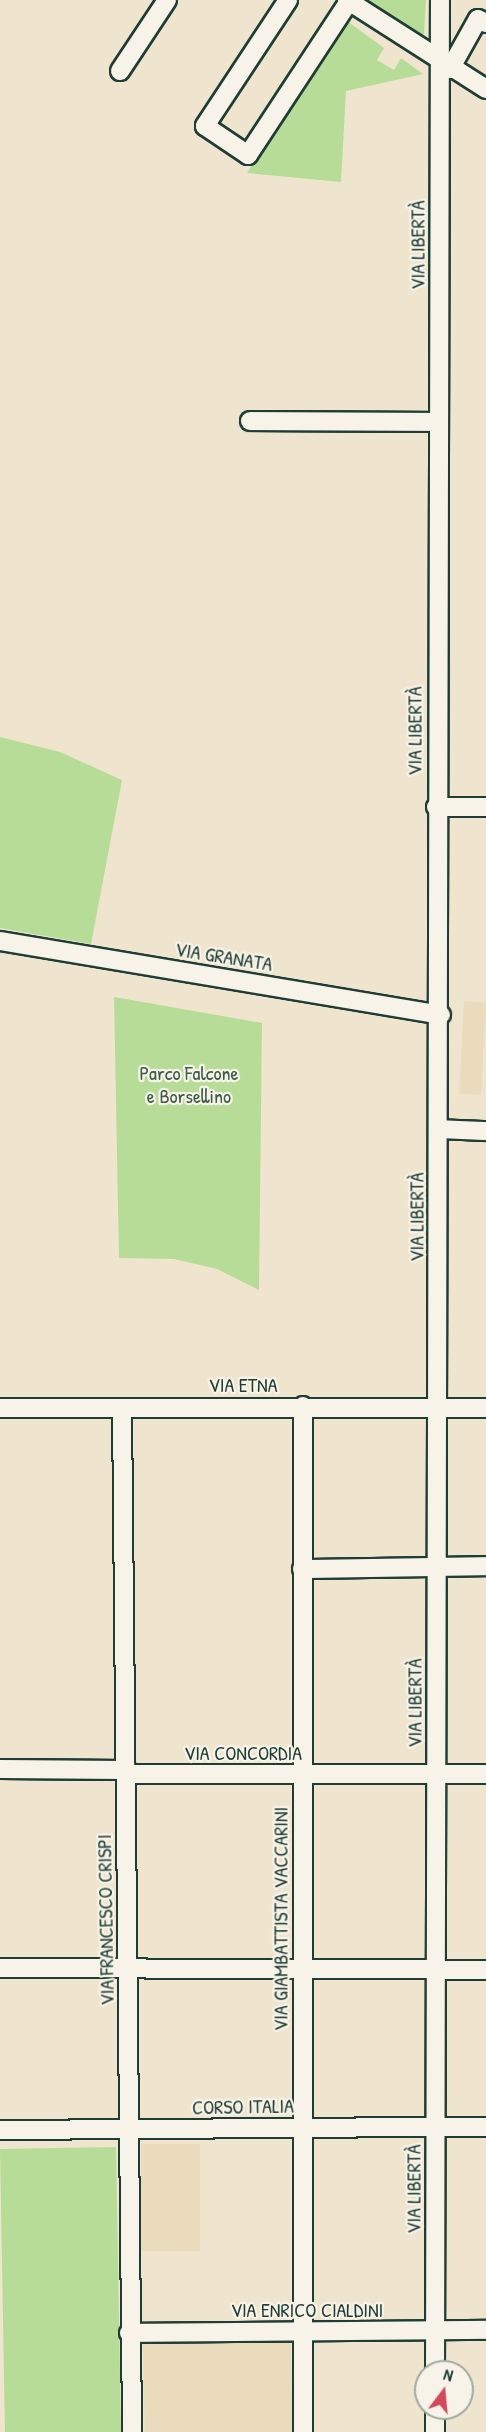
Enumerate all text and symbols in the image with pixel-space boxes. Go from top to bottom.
street label: VIA LIBERTÀ [405,200,429,290]
street label: VIA LIBERTÀ [402,686,426,776]
street label: VIA GRANATA [174,936,274,976]
park label: Parco Falcone e Borsellino [139,1061,239,1108]
street label: VIA LIBERTÀ [404,1172,428,1262]
street label: VIA ETNA [209,1372,277,1396]
street label: VIA LIBERTÀ [402,1658,426,1748]
street label: VIA CONCORDIA [184,1740,302,1764]
street label: VIA GIAMBATTISTA VACCARINI [268,1807,292,2031]
street label: VIA FRANCESCO CRISPI [92,1834,118,2006]
street label: CORSO ITALIA [192,2093,294,2119]
street label: VIA LIBERTÀ [401,2144,425,2234]
street label: VIA ENRICO CIALDINI [231,2297,383,2321]
north arrow [414,2360,474,2420]
text: N [441,2363,456,2386]

